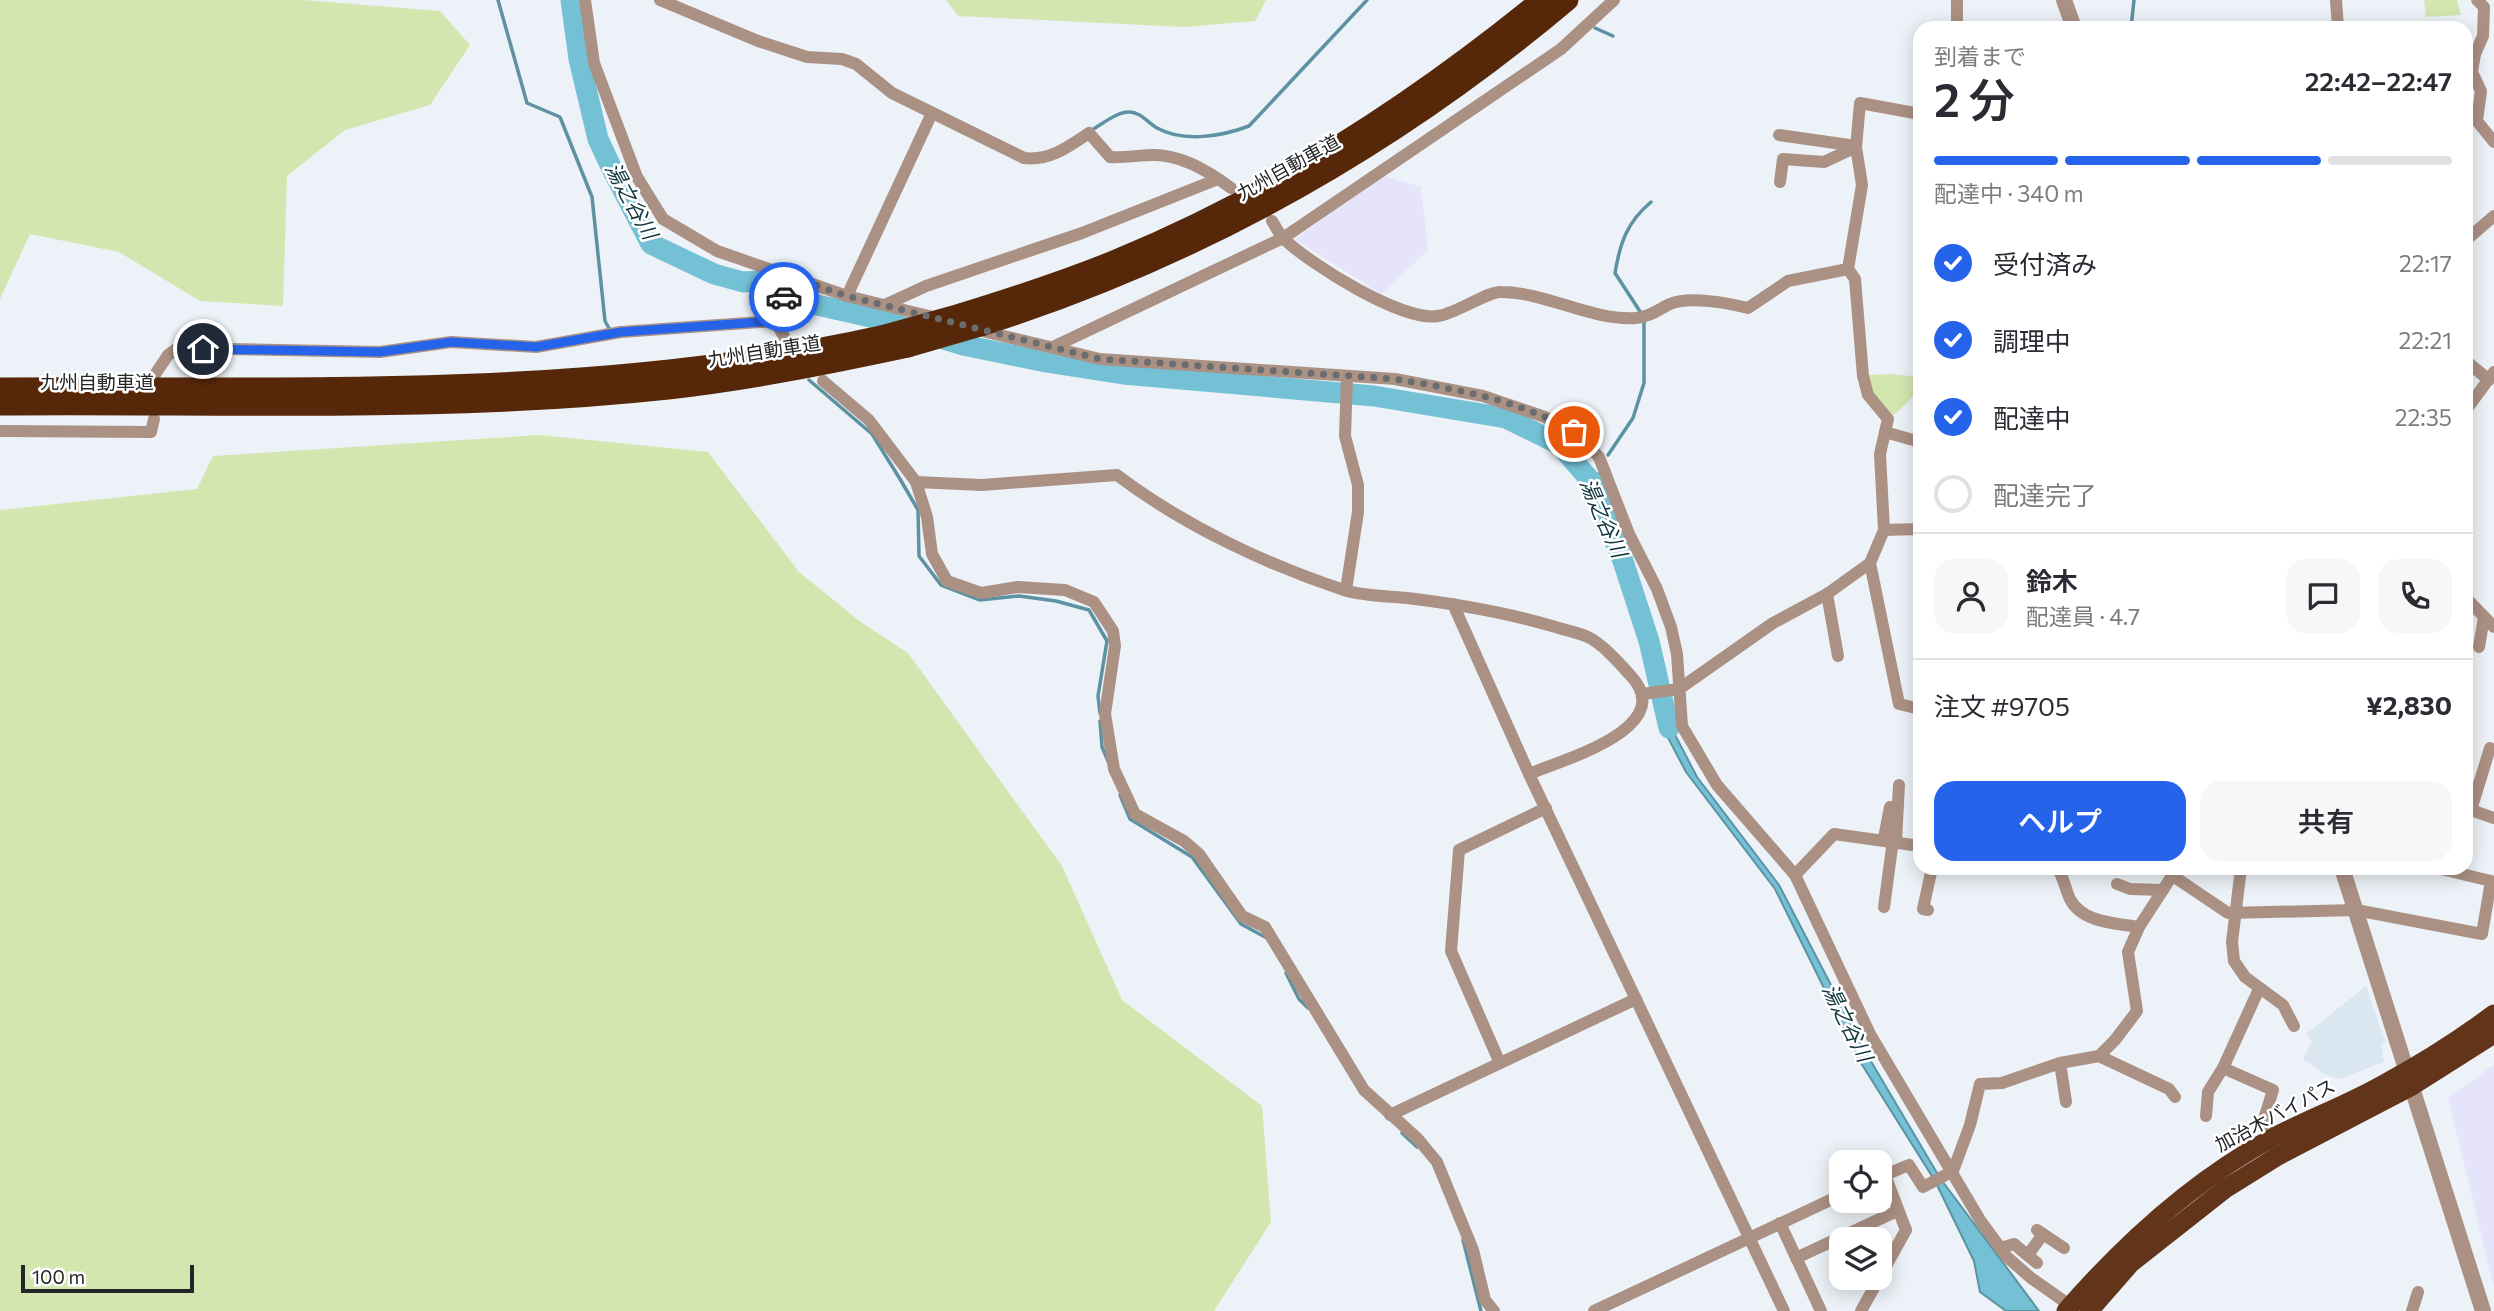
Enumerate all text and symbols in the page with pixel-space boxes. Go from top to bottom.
text: 到着まで [1934,42,2026,70]
text: 22:42–22:47 [2305,65,2452,96]
text: 2 分 [1934,70,2015,126]
street label: 九州自動車道 [1232,129,1343,204]
water label: 湯之谷川 [601,157,665,245]
text: 配達中 · 340 m [1934,179,2084,207]
icon: check [1934,244,1972,282]
text: 受付済み [1993,248,2097,279]
text: 22:17 [2399,249,2452,277]
courier [749,262,819,332]
icon: car [765,278,803,316]
pin [173,319,233,379]
icon: check [1934,321,1972,359]
text: 調理中 [1993,325,2071,356]
text: 22:21 [2398,326,2452,354]
icon: home [184,330,222,368]
street label: 九州自動車道 [706,330,822,371]
street label: 九州自動車道 [40,370,154,393]
icon: check [1934,398,1972,436]
pin [1544,402,1604,462]
text: 配達中 [1993,402,2071,433]
text: 22:35 [2395,403,2452,431]
icon: bag [1555,413,1593,451]
water label: 湯之谷川 [1576,474,1634,563]
text: 配達完了 [1993,479,2097,510]
button: person [1934,559,2008,633]
button: chat [2286,559,2360,633]
button: phone [2378,559,2452,633]
text: 鈴木 [2026,565,2078,596]
text: 配達員 · 4.7 [2026,602,2140,630]
text: ¥2,830 [2366,689,2452,720]
text: 注文 #9705 [1934,690,2070,721]
button: ヘルプ [1934,781,2186,861]
button: 共有 [2200,781,2452,861]
water label: 湯之谷川 [1818,979,1879,1067]
street label: 加治木バイパス [2211,1073,2339,1156]
map controls [1829,1150,1892,1290]
button: locate [1829,1150,1892,1213]
button: layers [1829,1227,1892,1290]
scale bar [21,1262,194,1294]
text: 100 m [32,1265,85,1288]

